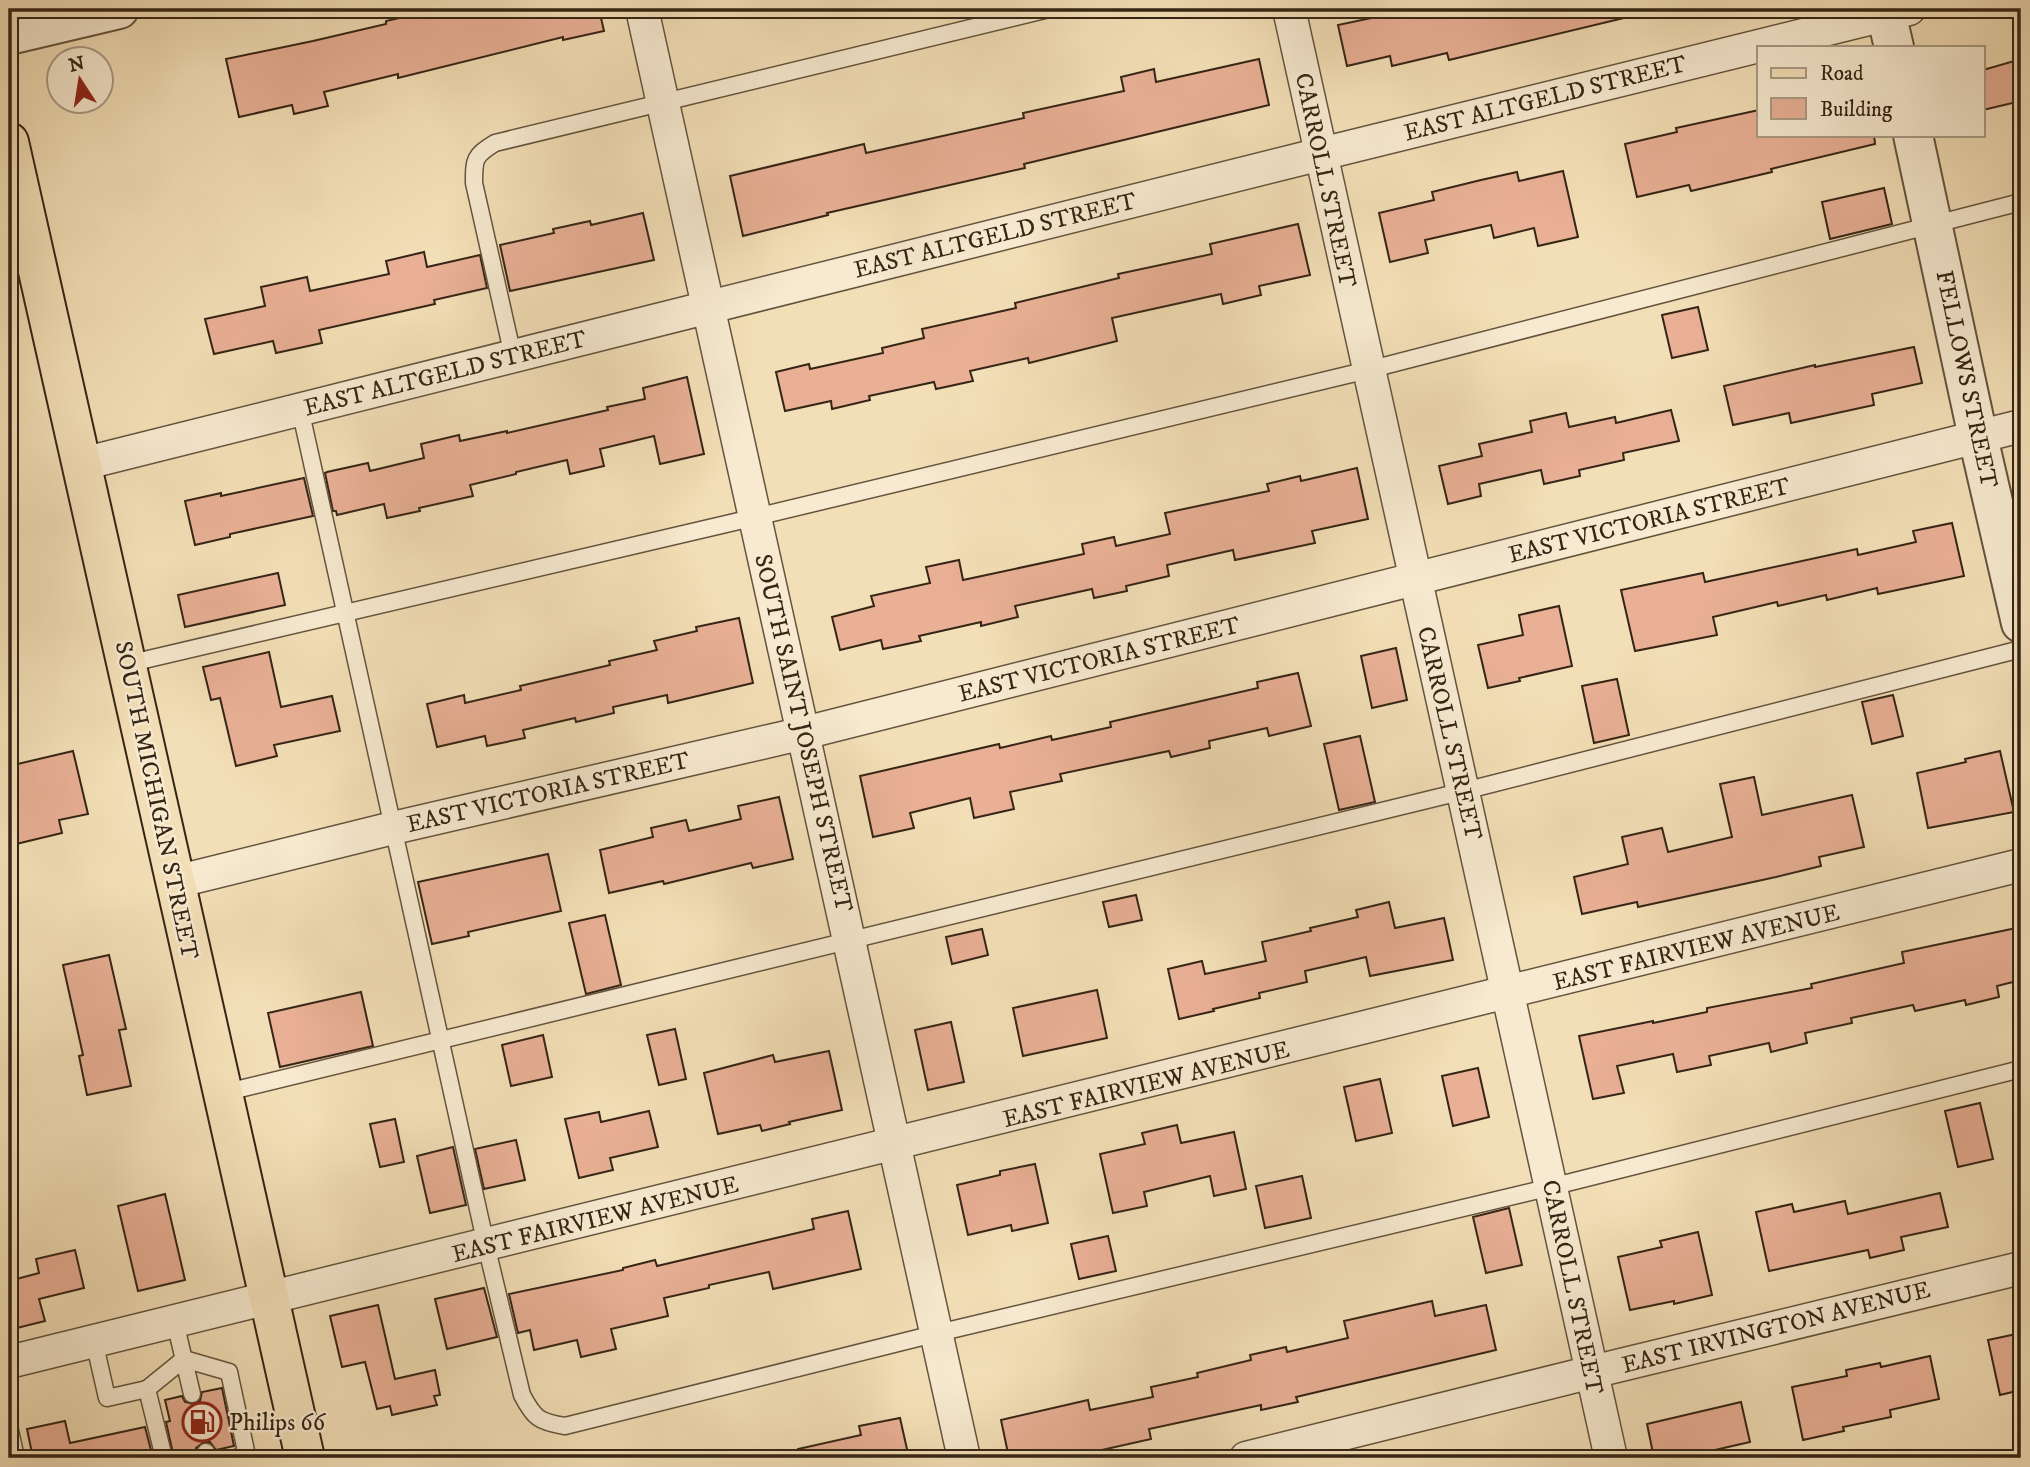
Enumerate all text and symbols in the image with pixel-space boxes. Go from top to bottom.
north arrow [46,46,116,116]
legend [1757,46,1984,136]
street label: EAST ALTGELD STREET [1401,49,1690,149]
text: N [67,52,87,78]
text: Road [1820,61,1864,87]
street label: CARROLL STREET [1288,70,1362,290]
text: Building [1820,97,1893,123]
street label: EAST ALTGELD STREET [851,186,1140,286]
street label: FELLOWS STREET [1928,268,2004,491]
street label: EAST ALTGELD STREET [301,324,590,424]
street label: EAST VICTORIA STREET [1505,471,1793,571]
street label: SOUTH SAINT JOSEPH STREET [747,551,859,915]
street label: EAST VICTORIA STREET [955,610,1243,710]
street label: CARROLL STREET [1410,623,1488,843]
street label: SOUTH MICHIGAN STREET [108,638,204,962]
street label: EAST VICTORIA STREET [404,746,692,840]
street label: EAST FAIRVIEW AVENUE [1550,898,1843,998]
street label: EAST FAIRVIEW AVENUE [1000,1035,1293,1135]
street label: EAST FAIRVIEW AVENUE [449,1170,742,1270]
street label: CARROLL STREET [1535,1177,1609,1397]
street label: EAST IRVINGTON AVENUE [1619,1275,1934,1381]
fuel station icon: Philips 66 [181,1401,223,1443]
place label: Philips 66 [229,1408,327,1438]

